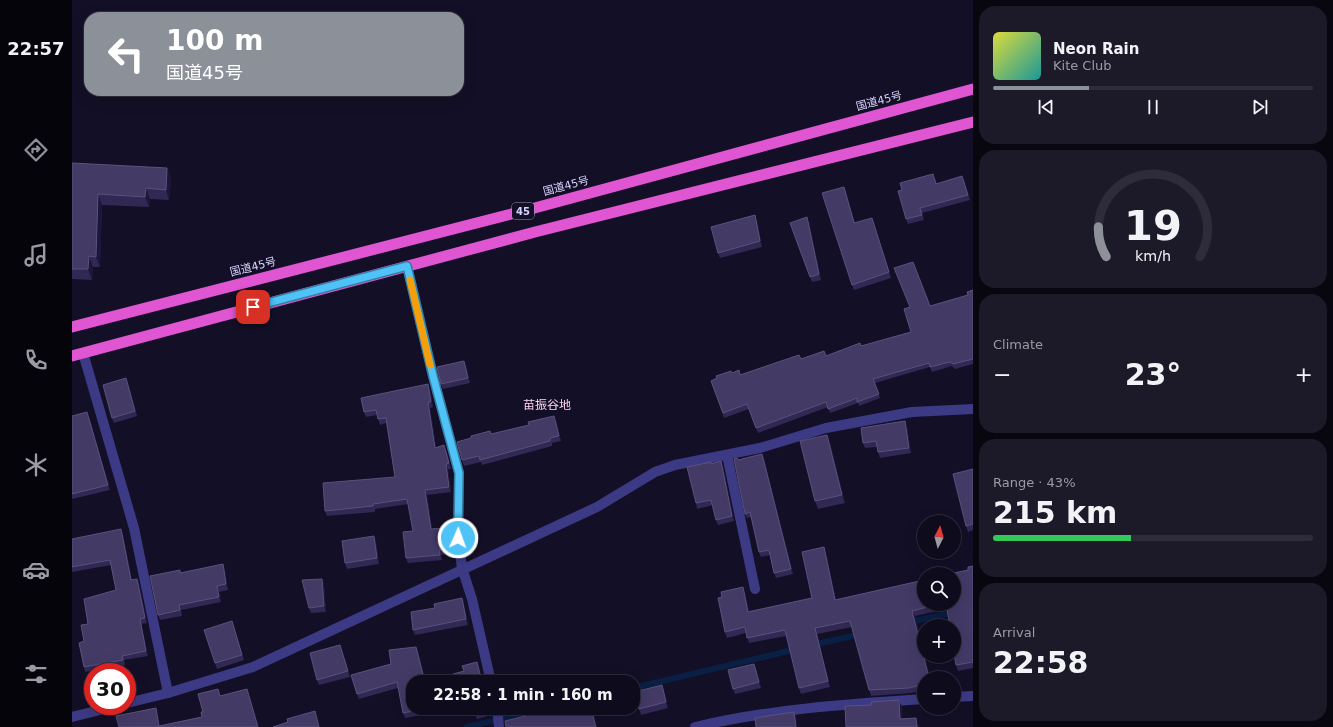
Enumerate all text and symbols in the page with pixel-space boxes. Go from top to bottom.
text: 100 m [166,24,263,57]
icon: left [100,28,152,80]
text: 22:57 [7,38,65,59]
text: Neon Rain [1053,40,1139,58]
text: Kite Club [1053,58,1112,73]
text: 国道45号 [166,62,243,83]
street label: 国道45号 [855,89,903,113]
icon: previous [1035,96,1057,118]
icon: pause [1142,96,1164,118]
icon: next [1249,96,1271,118]
icon: directions [22,136,50,164]
street label: 国道45号 [542,174,590,198]
text: 19 [1124,201,1182,250]
road number: 45 [512,203,534,219]
icon: music [22,241,50,269]
text: km/h [1135,248,1171,264]
street label: 国道45号 [229,255,277,279]
pin [236,290,270,324]
icon: arrive [242,296,264,318]
text: Climate [993,337,1043,352]
icon: phone [22,346,50,374]
text: 23° [1125,357,1181,392]
text: − [993,362,1011,387]
text: + [1295,362,1313,387]
district label: 苗振谷地 [523,398,571,412]
icon: climate [22,451,50,479]
text: Range · 43% [993,475,1076,490]
text: 215 km [993,495,1117,530]
north arrow [917,515,961,559]
map controls [917,515,961,715]
position arrow [437,517,479,559]
icon: car [22,556,50,584]
button: search [917,567,961,611]
button: + [917,619,961,663]
text: Arrival [993,625,1035,640]
text: 22:58 [993,645,1089,680]
icon: filters [22,660,50,688]
speed limit sign: 30 [84,663,136,715]
button: − [917,671,961,715]
text: 22:58 · 1 min · 160 m [433,686,613,704]

